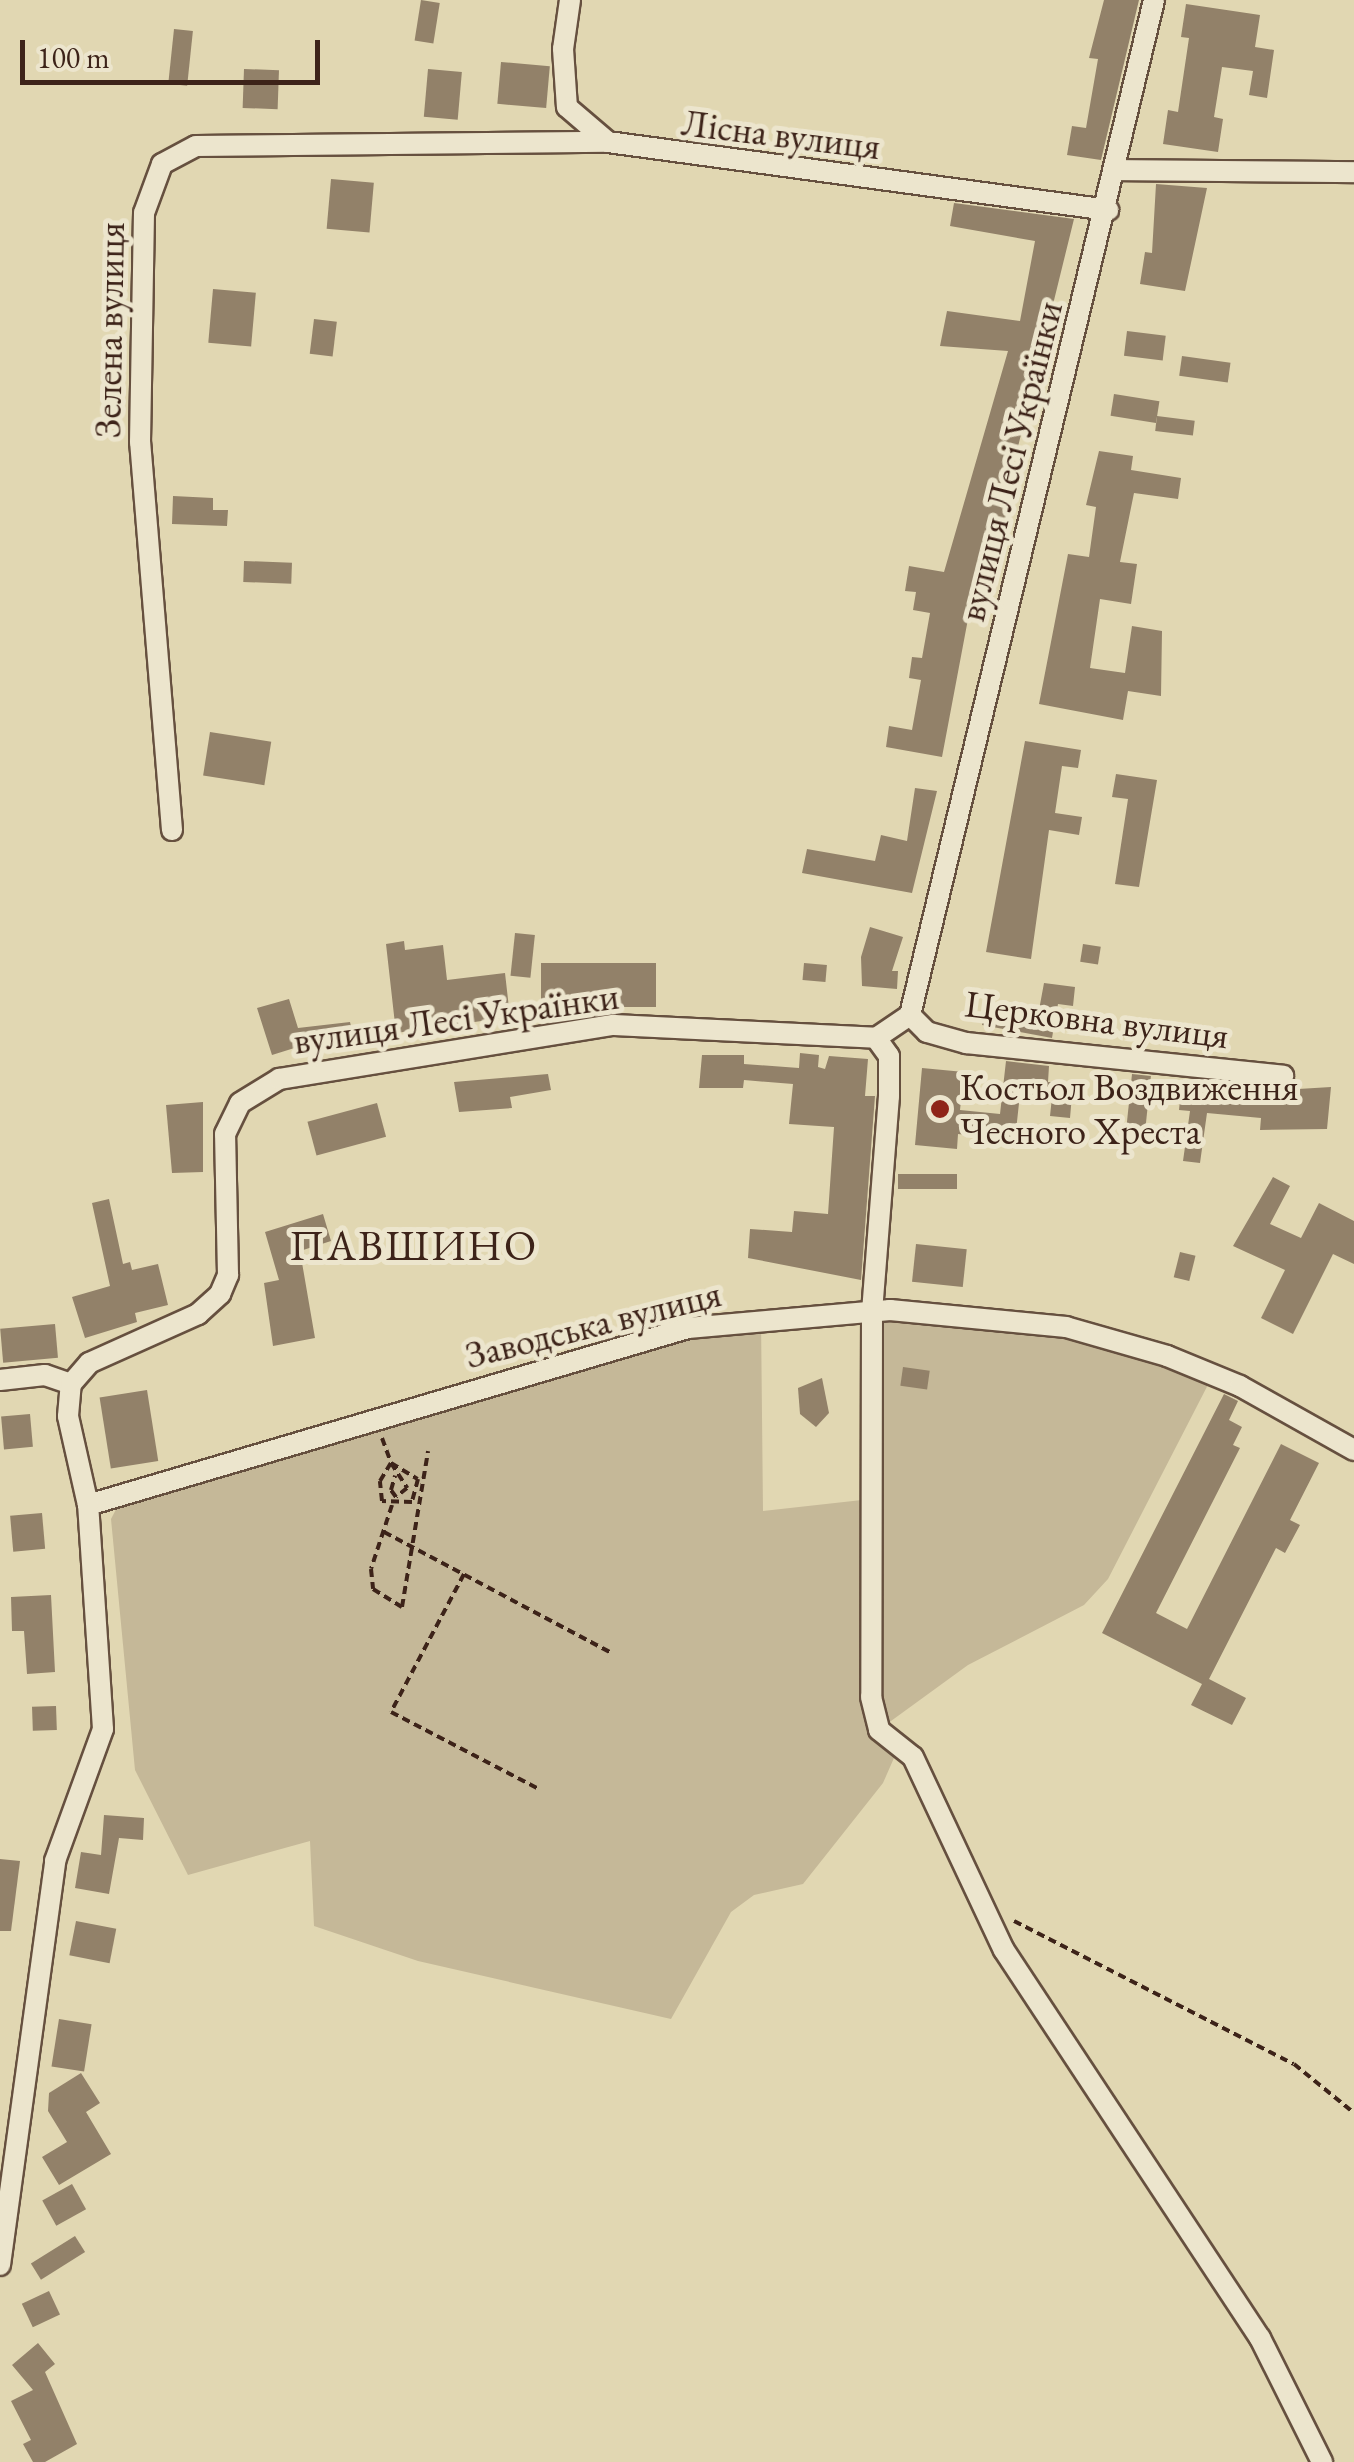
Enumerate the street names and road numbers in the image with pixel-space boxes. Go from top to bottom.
street label: Лісна вулиця [679,99,883,169]
street label: Зелена вулиця [84,222,134,438]
street label: вулиця Лесі Українки [948,296,1072,626]
street label: вулиця Лесі Українки [290,973,622,1063]
street label: Церковна вулиця [963,980,1231,1058]
street label: Заводська вулиця [460,1270,726,1378]

